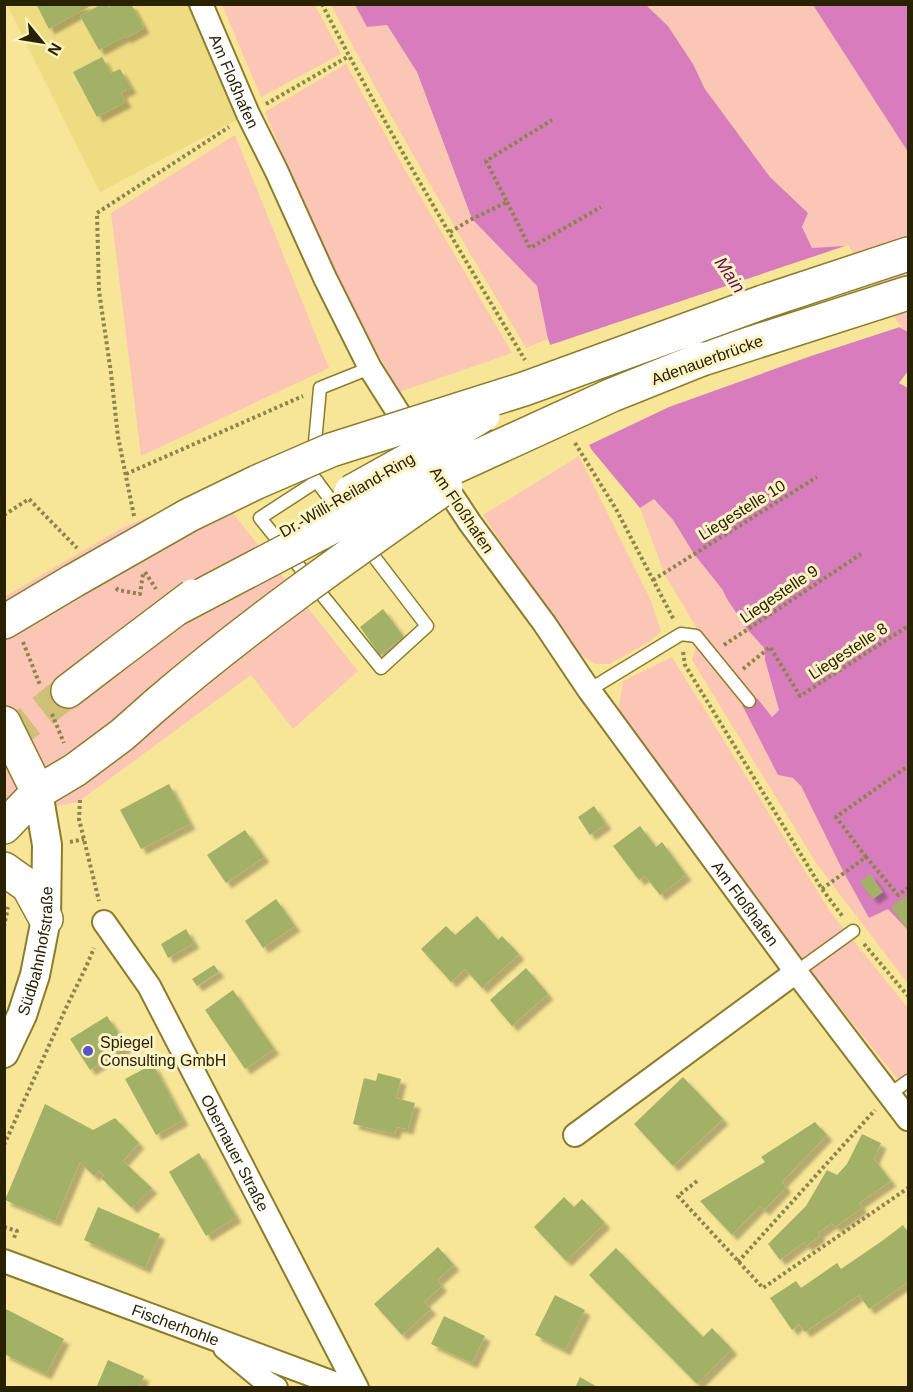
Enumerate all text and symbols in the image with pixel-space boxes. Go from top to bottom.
north arrow [12,12,72,72]
street label: Am Floßhafen [206,32,262,131]
text: N [44,40,65,59]
water label: Main [711,253,749,297]
street label: Adenauerbrücke [649,332,765,388]
street label: Dr.-Willi-Reiland-Ring [277,449,417,541]
street label: Am Floßhafen [427,464,497,556]
street label: Liegestelle 10 [696,477,788,543]
street label: Liegestelle 9 [737,562,821,626]
street label: Liegestelle 8 [806,619,890,683]
street label: Am Floßhafen [709,858,782,949]
street label: Südbahnhofstraße [14,886,55,1018]
place label: Spiegel Consulting GmbH [100,1034,226,1069]
marker: Spiegel Consulting GmbH [81,1044,95,1058]
street label: Obernauer Straße [198,1092,273,1214]
street label: Fischerhohle [130,1301,222,1348]

